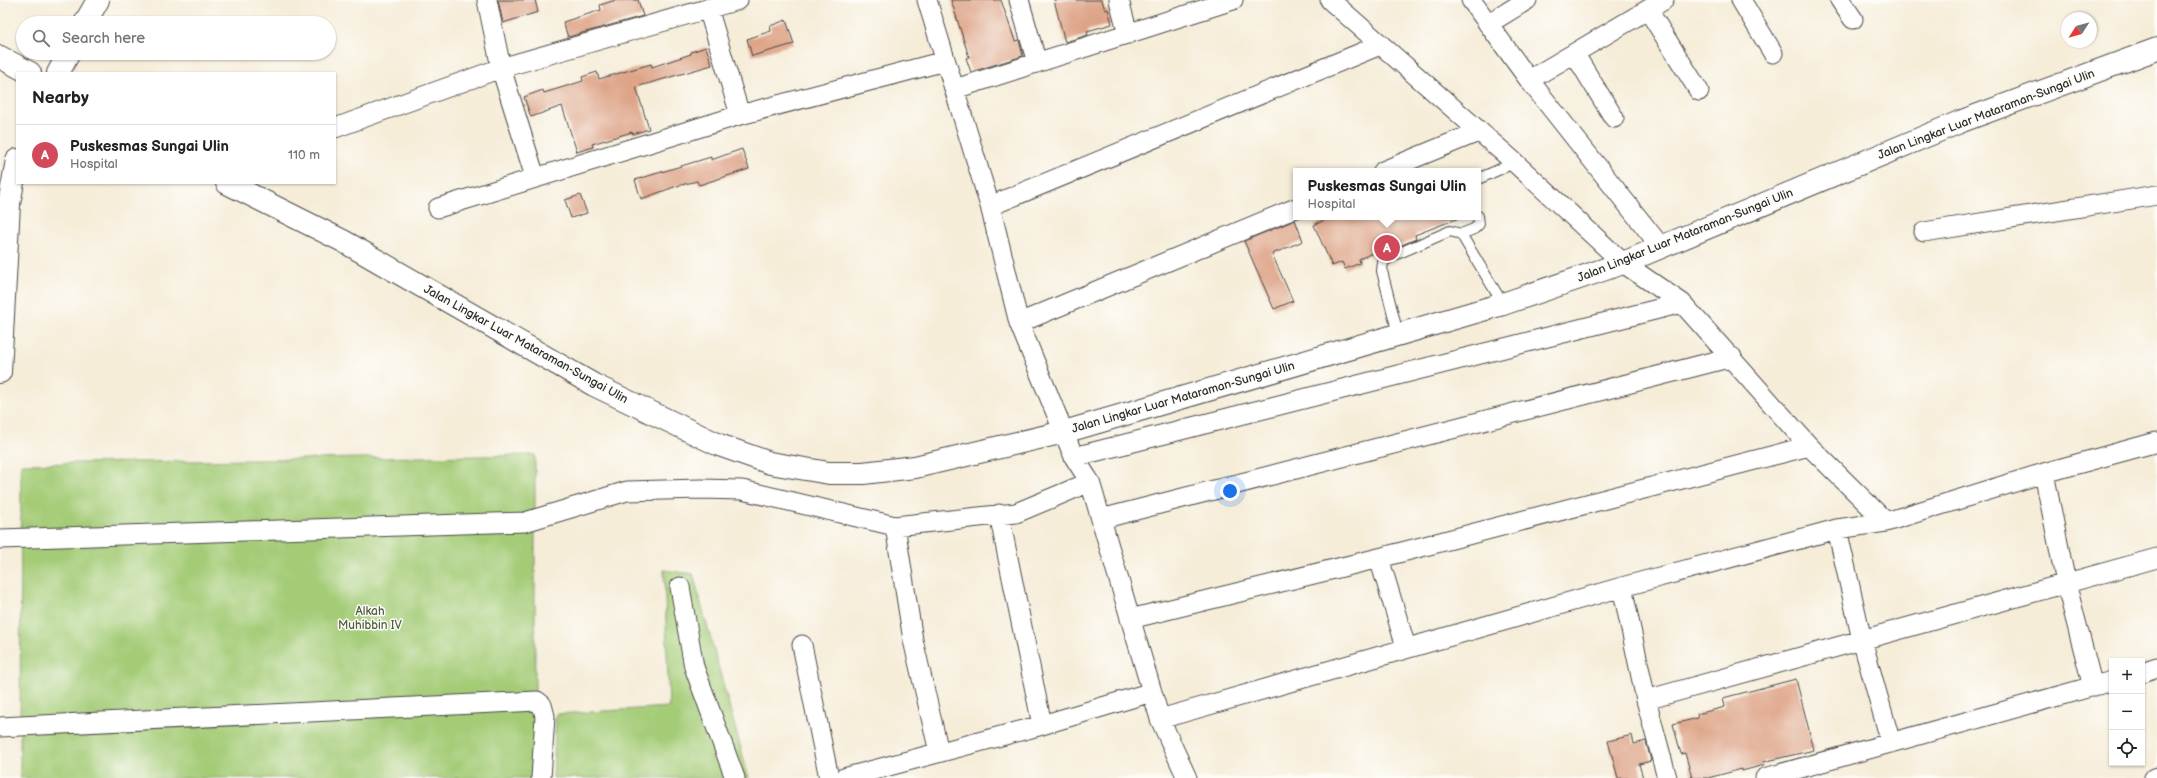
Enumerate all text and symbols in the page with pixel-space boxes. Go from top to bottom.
north arrow [2061,12,2097,48]
search box [16,16,336,60]
icon: search [30,27,52,49]
text: Search here [62,29,145,48]
street label: Jalan Lingkar Luar Mataraman-Sungai Ulin [1876,66,2097,163]
text: Nearby [32,88,89,108]
text: Puskesmas Sungai Ulin [70,137,229,156]
text: A [41,147,49,163]
text: 110 m [288,147,320,163]
text: Hospital [70,156,118,172]
popup [1293,168,1481,220]
text: Puskesmas Sungai Ulin [1308,177,1466,196]
street label: Jalan Lingkar Luar Mataraman-Sungai Ulin [1575,185,1795,286]
text: Hospital [1308,196,1355,212]
pin: A [1374,233,1400,263]
street label: Jalan Lingkar Luar Mataraman-Sungai Ulin [421,282,631,407]
street label: Jalan Lingkar Luar Mataraman-Sungai Ulin [1070,358,1297,437]
your location [1220,481,1240,501]
park label: Alkah Muhibbin IV [338,604,403,633]
map controls [2109,658,2145,766]
button: + [2109,658,2145,694]
button: − [2109,694,2145,730]
button: locate [2109,730,2145,766]

